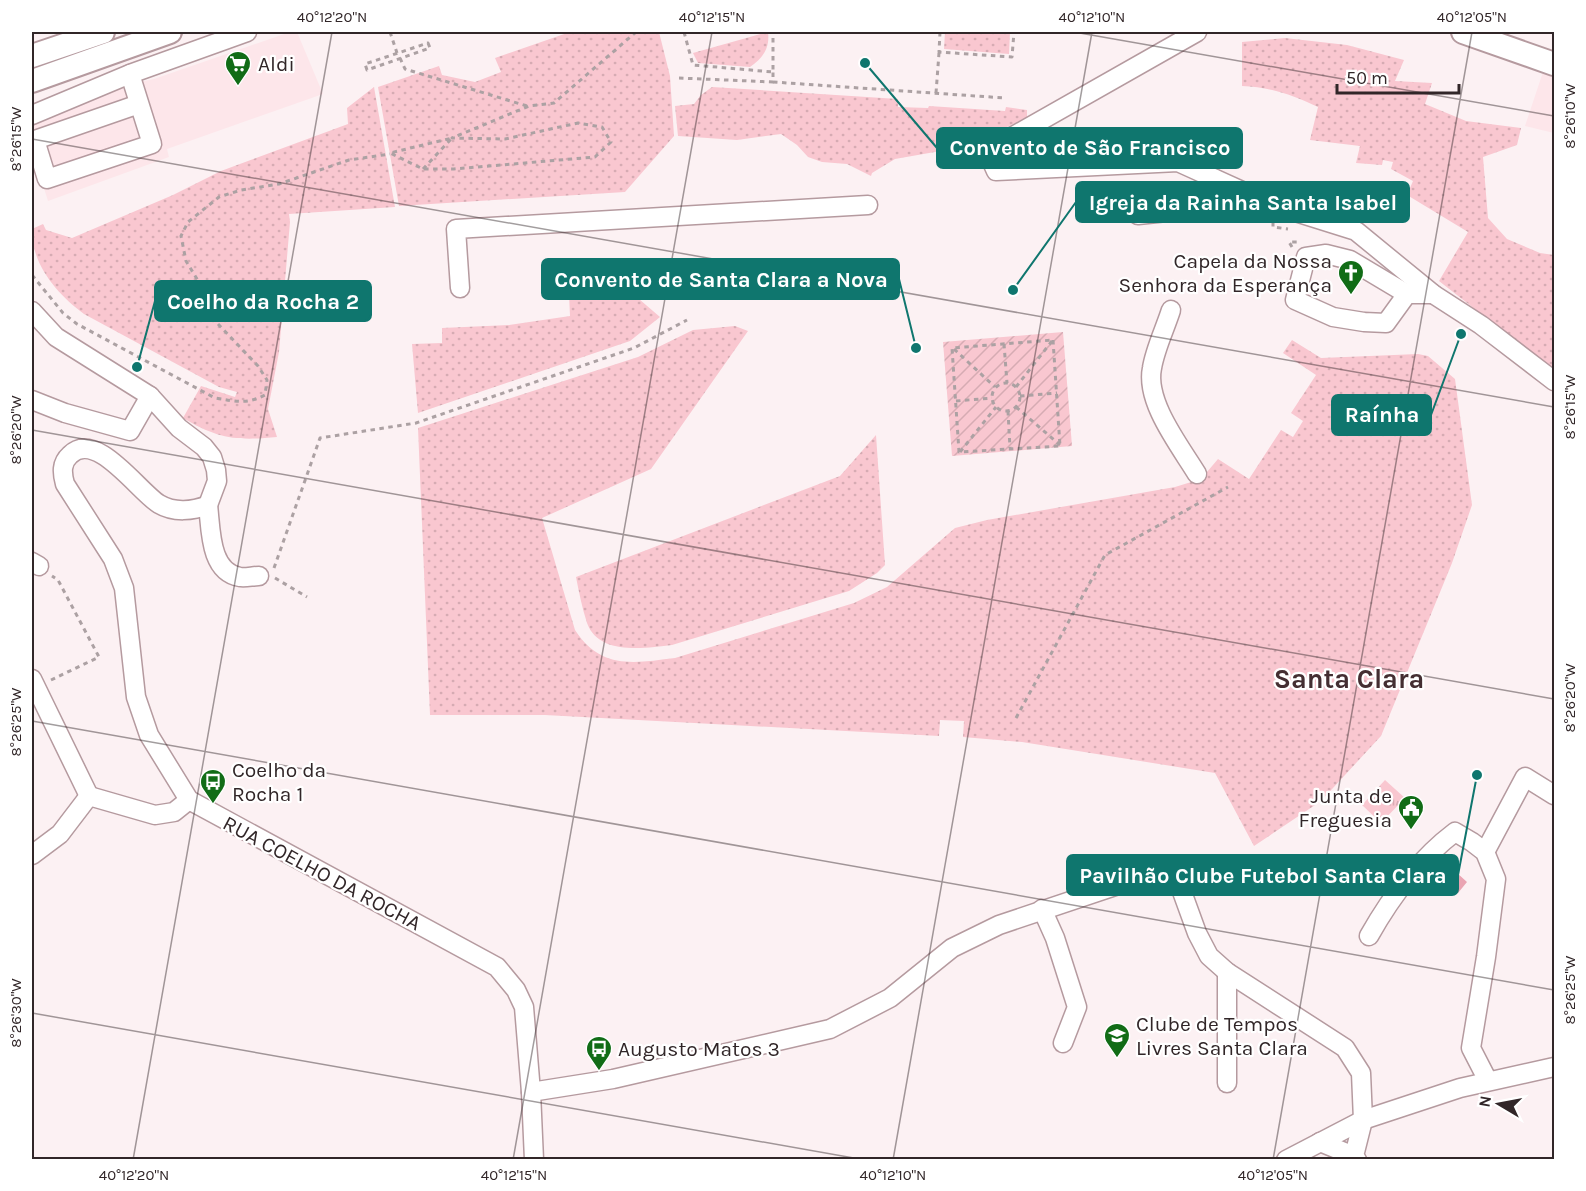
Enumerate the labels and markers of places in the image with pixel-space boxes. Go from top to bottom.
supermarket icon: Aldi [223,49,253,87]
place label: Aldi [258,52,295,76]
callout: Convento de São Francisco [937,128,1242,168]
callout: Igreja da Rainha Santa Isabel [1076,182,1409,222]
place label: Capela da Nossa Senhora da Esperança [1118,249,1332,297]
church icon: Capela da Nossa Senhora da Esperança [1336,258,1366,296]
callout: Convento de Santa Clara a Nova [542,259,899,299]
callout: Coelho da Rocha 2 [155,281,371,321]
callout: Raínha [1332,395,1431,435]
place label: Coelho da Rocha 1 [232,758,326,806]
bus stop icon: Coelho da Rocha 1 [198,767,228,805]
place label: Junta de Freguesia [1298,784,1392,832]
public building icon: Junta de Freguesia [1396,793,1426,831]
callout: Pavilhão Clube Futebol Santa Clara [1067,855,1458,895]
place label: Clube de Tempos Livres Santa Clara [1136,1012,1308,1060]
school or university icon: Clube de Tempos Livres Santa Clara [1102,1021,1132,1059]
bus stop icon: Augusto Matos 3 [584,1034,614,1072]
place label: Augusto Matos 3 [618,1037,780,1061]

